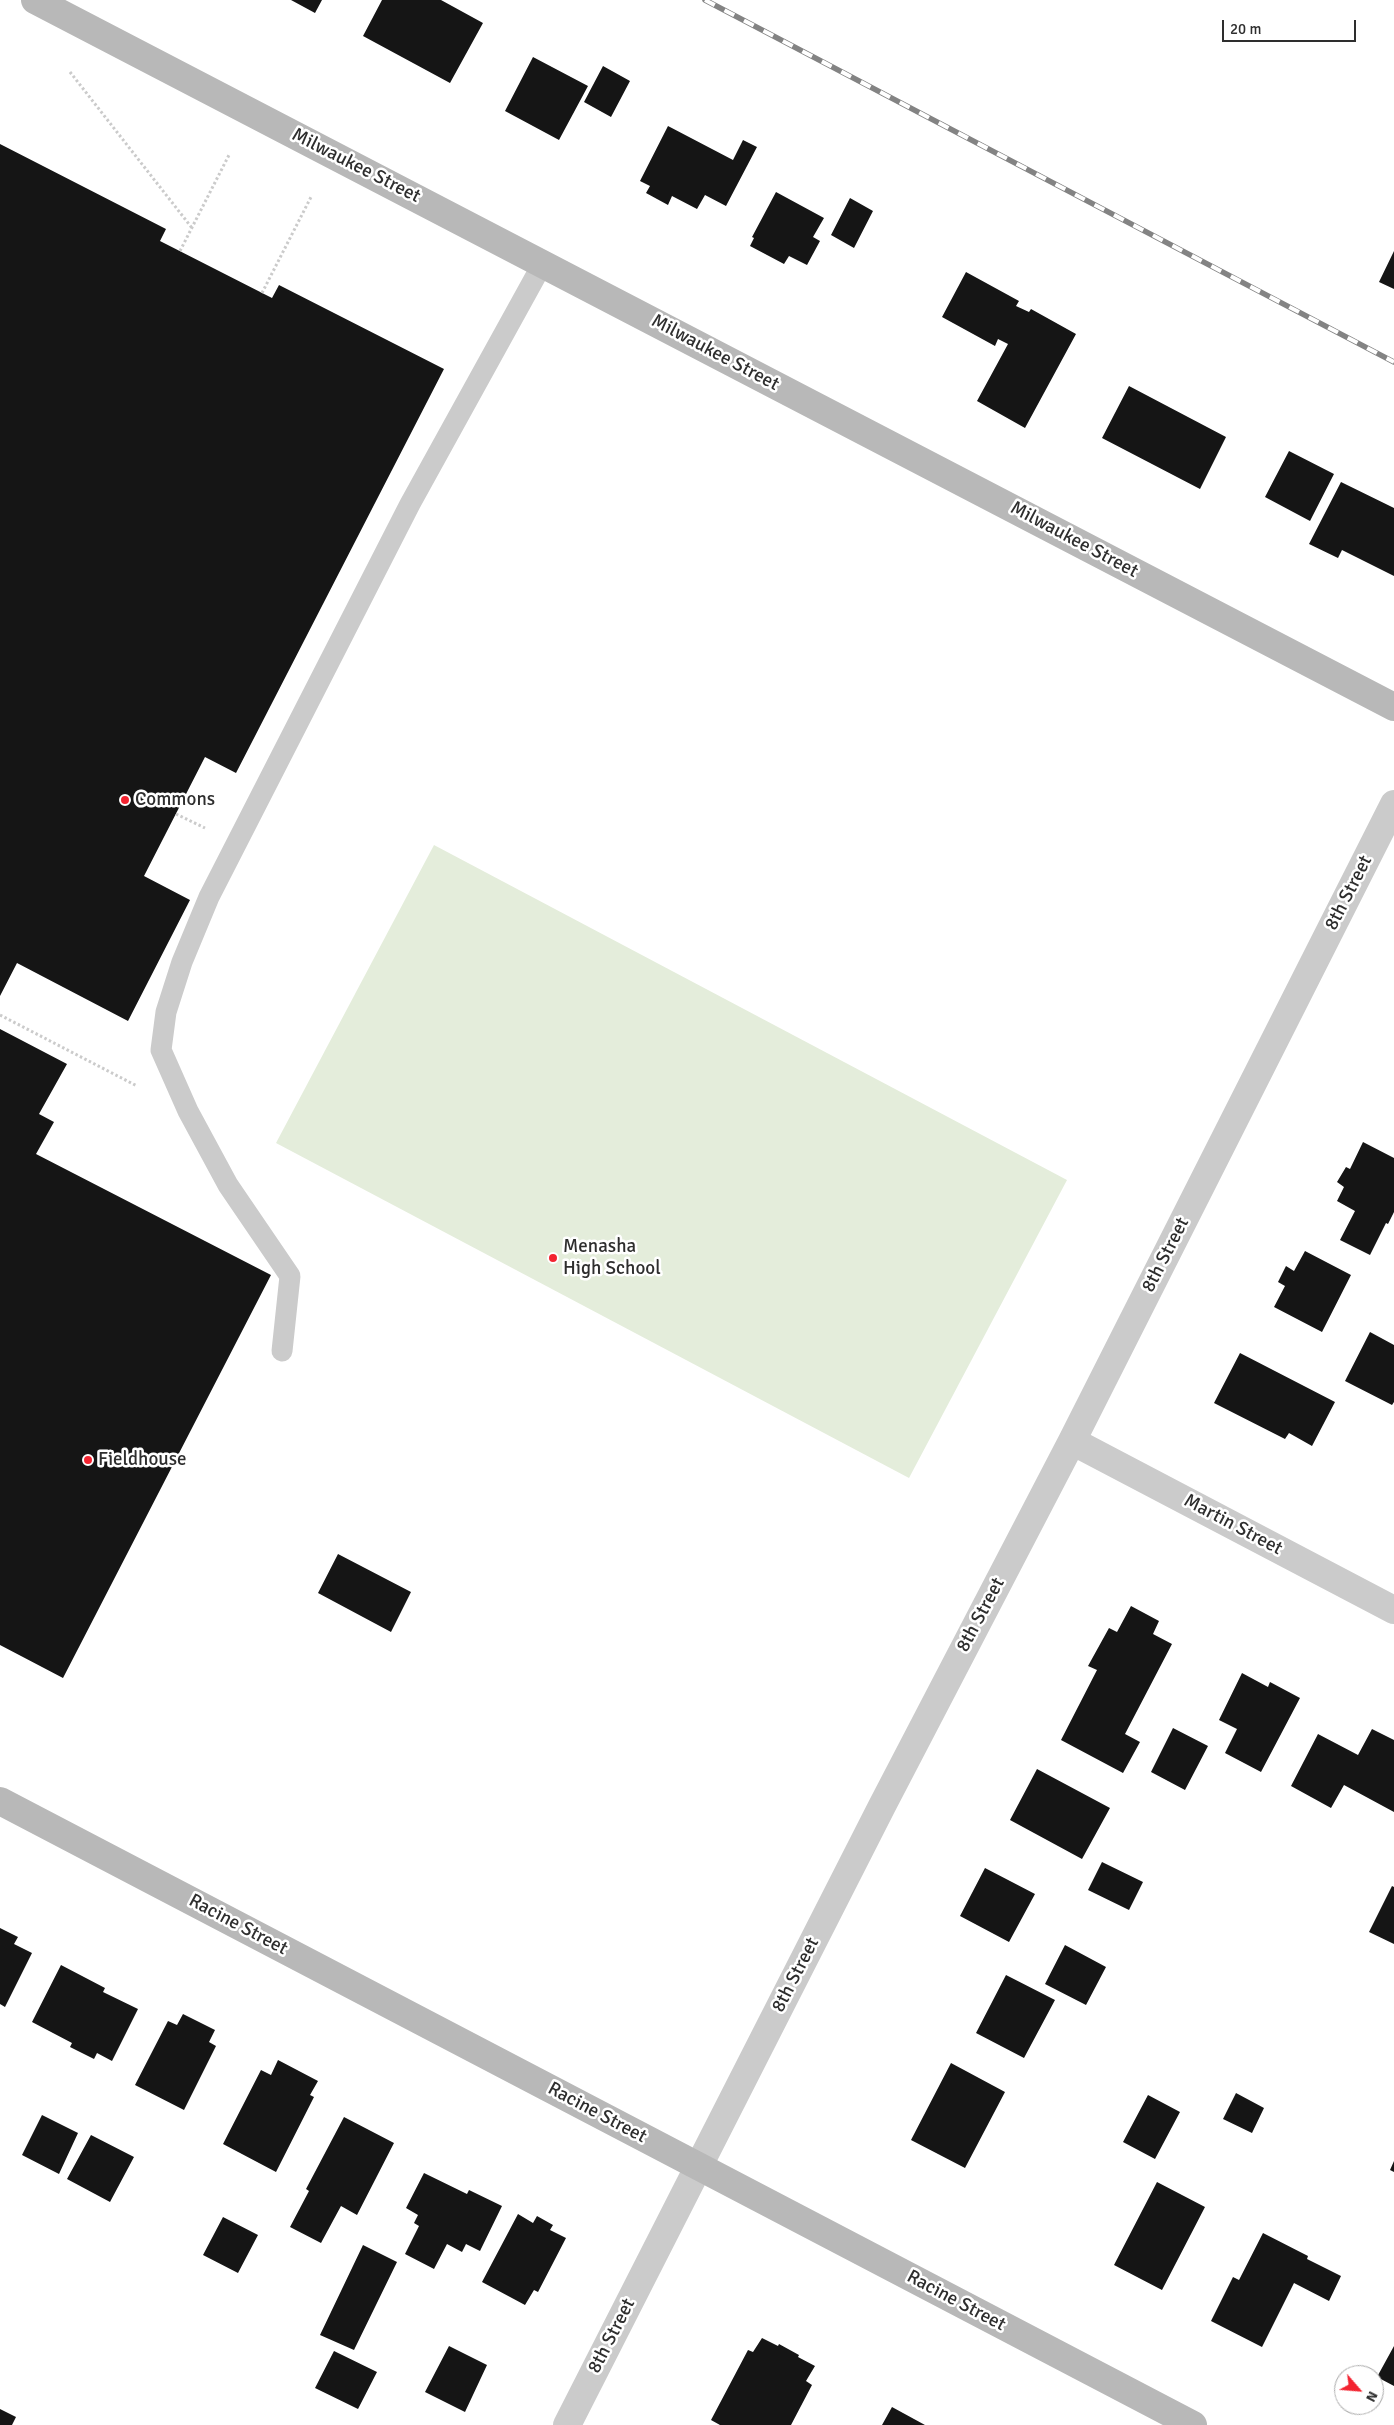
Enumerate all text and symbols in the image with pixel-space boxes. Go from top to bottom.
scale bar [1224,10,1358,42]
text: 20 m [1230,20,1261,38]
street label: Milwaukee Street [288,124,424,208]
street label: Milwaukee Street [647,310,783,396]
street label: Milwaukee Street [1006,497,1142,583]
place label: Commons [135,789,215,811]
marker: Commons [119,794,131,806]
street label: 8th Street [1320,852,1378,934]
street label: 8th Street [1137,1214,1195,1296]
place label: Menasha High School [563,1236,661,1280]
marker: Menasha High School [547,1252,559,1264]
place label: Fieldhouse [98,1449,187,1471]
marker: Fieldhouse [82,1454,94,1466]
street label: Martin Street [1180,1489,1286,1561]
street label: 8th Street [952,1574,1010,1656]
street label: Racine Street [185,1889,291,1961]
street label: 8th Street [767,1934,825,2016]
street label: Racine Street [544,2077,650,2149]
street label: Racine Street [903,2265,1009,2337]
street label: 8th Street [583,2295,641,2377]
north arrow [1334,2365,1384,2415]
text: N [1362,2388,1382,2405]

